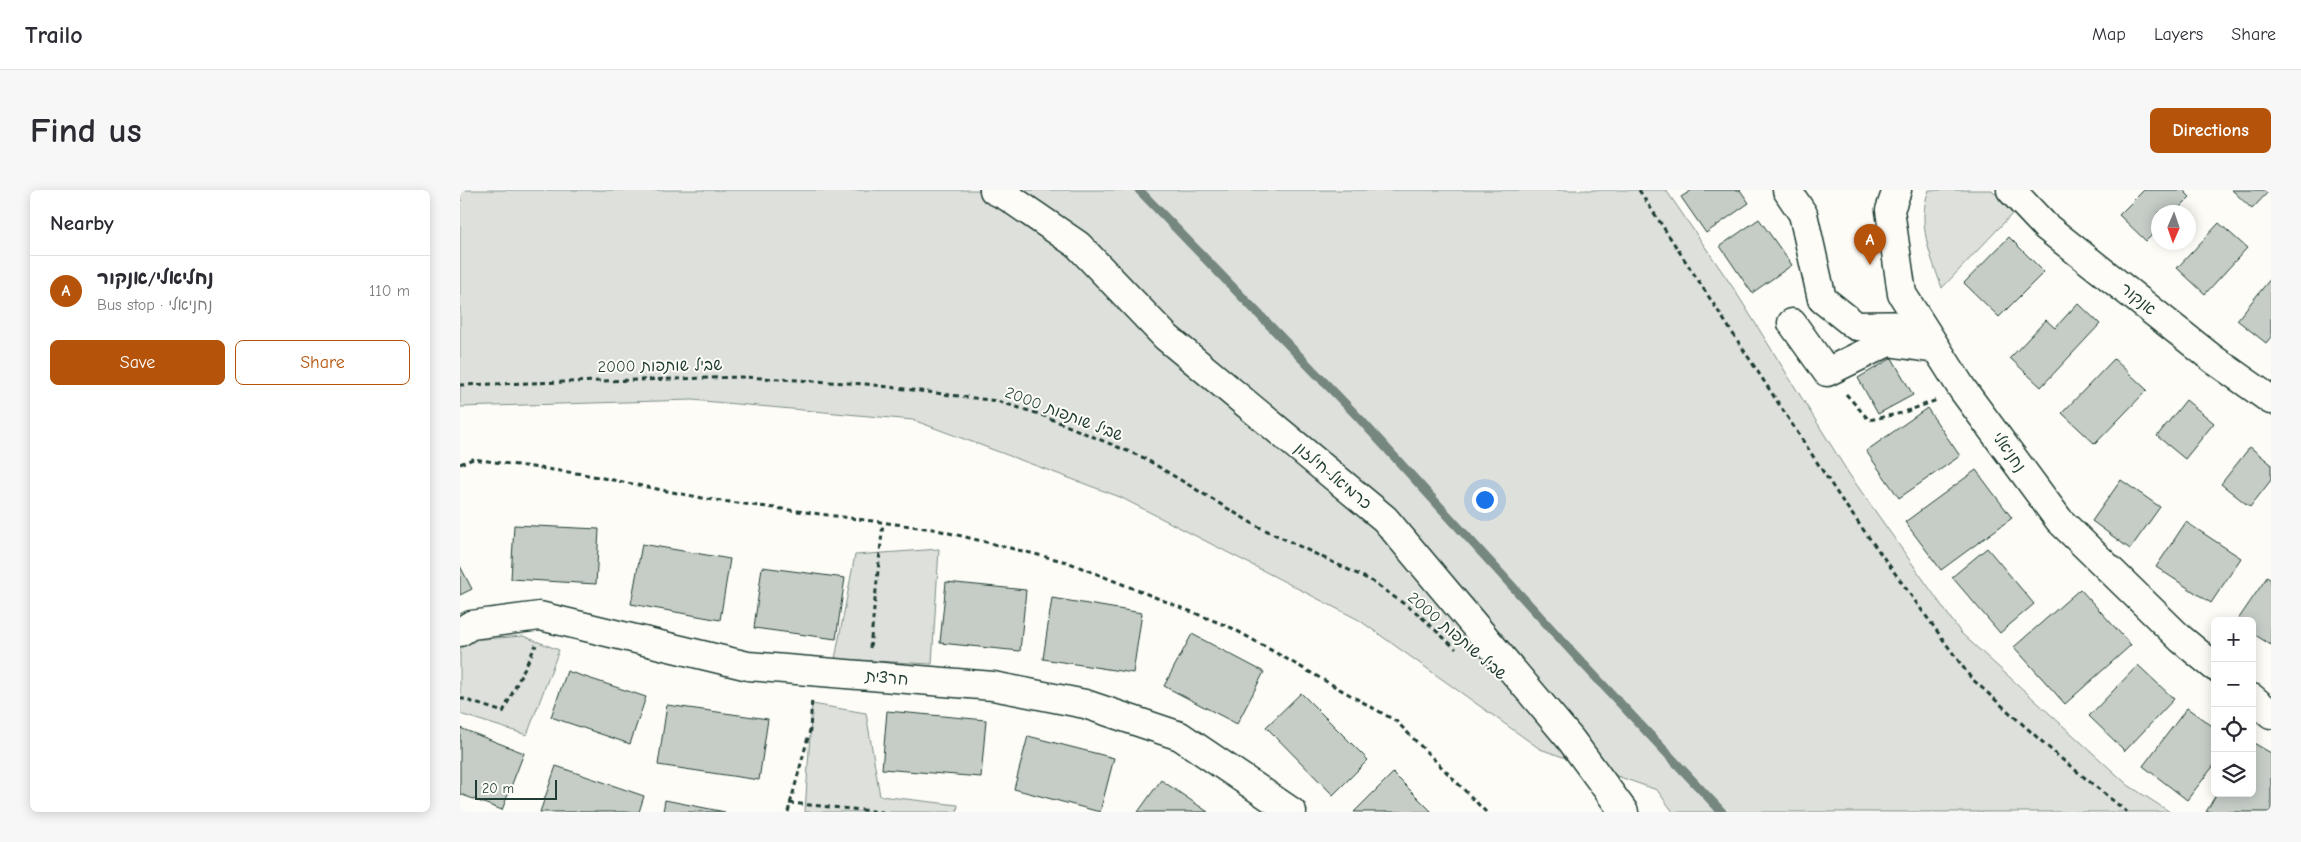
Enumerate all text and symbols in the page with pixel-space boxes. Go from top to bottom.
text: Trailo [25,21,83,49]
text: Map [2092,24,2126,45]
text: Layers [2154,24,2203,45]
text: Share [2231,24,2276,45]
button: Directions [2150,108,2271,153]
text: Find us [30,110,142,151]
north arrow [2151,205,2196,250]
text: Nearby [50,211,114,235]
pin: A [1854,224,1886,265]
text: נחליאלי/אנקור [97,267,214,289]
street label: אנקור [2117,279,2159,319]
text: A [62,282,70,300]
text: 110 m [369,282,410,300]
text: Bus stop · נחניאלי [97,296,213,314]
button: Save [50,340,225,385]
button: Share [235,340,410,385]
street label: שביל שותפות 2000 [598,356,722,376]
street label: שביל שותפות 2000 [1003,383,1125,445]
street label: נחניאלי [1989,429,2029,475]
street label: כרמיאל-חילזון [1291,439,1375,513]
your location [1472,487,1498,513]
street label: שביל שותפות 2000 [1404,588,1510,684]
map controls [2211,617,2256,797]
button: + [2211,617,2256,662]
button: − [2211,662,2256,707]
street label: חרצית [864,667,909,689]
button: locate [2211,707,2256,752]
button: layers [2211,752,2256,797]
scale bar [475,777,558,800]
text: 20 m [482,780,514,797]

